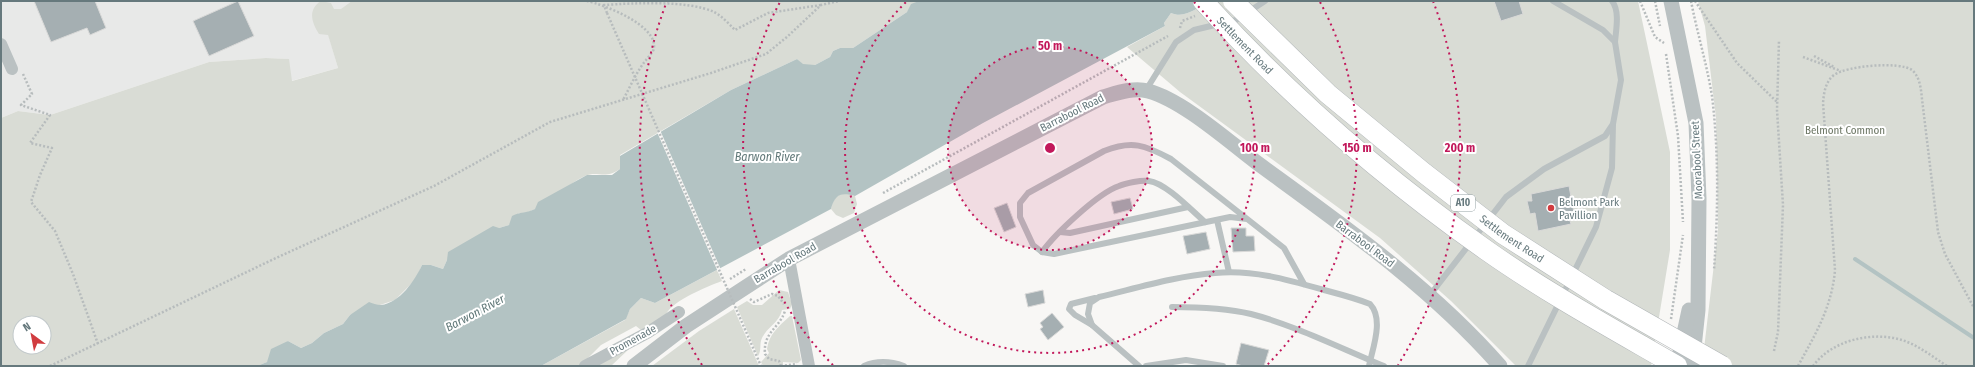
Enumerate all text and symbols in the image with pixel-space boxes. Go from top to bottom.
street label: Settlement Road [1214,14,1276,77]
text: 50 m [1038,39,1062,53]
street label: Barrabool Road [1038,91,1106,135]
street label: Moorabool Street [1688,120,1706,199]
park label: Belmont Common [1805,124,1885,137]
centre of rings [1043,141,1057,155]
text: 100 m [1240,141,1270,155]
text: 150 m [1342,141,1372,155]
text: 200 m [1444,141,1475,155]
water label: Barwon River [735,150,800,164]
road number: A10 [1451,195,1475,211]
place label: Belmont Park Pavillion [1559,196,1620,222]
marker: Belmont Park Pavillion [1546,203,1556,213]
street label: Settlement Road [1477,212,1546,265]
street label: Barrabool Road [1333,218,1397,270]
street label: Barrabool Road [752,240,818,286]
water label: Barwon River [443,291,508,334]
north arrow [12,315,52,355]
text: N [21,320,33,334]
street label: Promenade [607,322,659,358]

